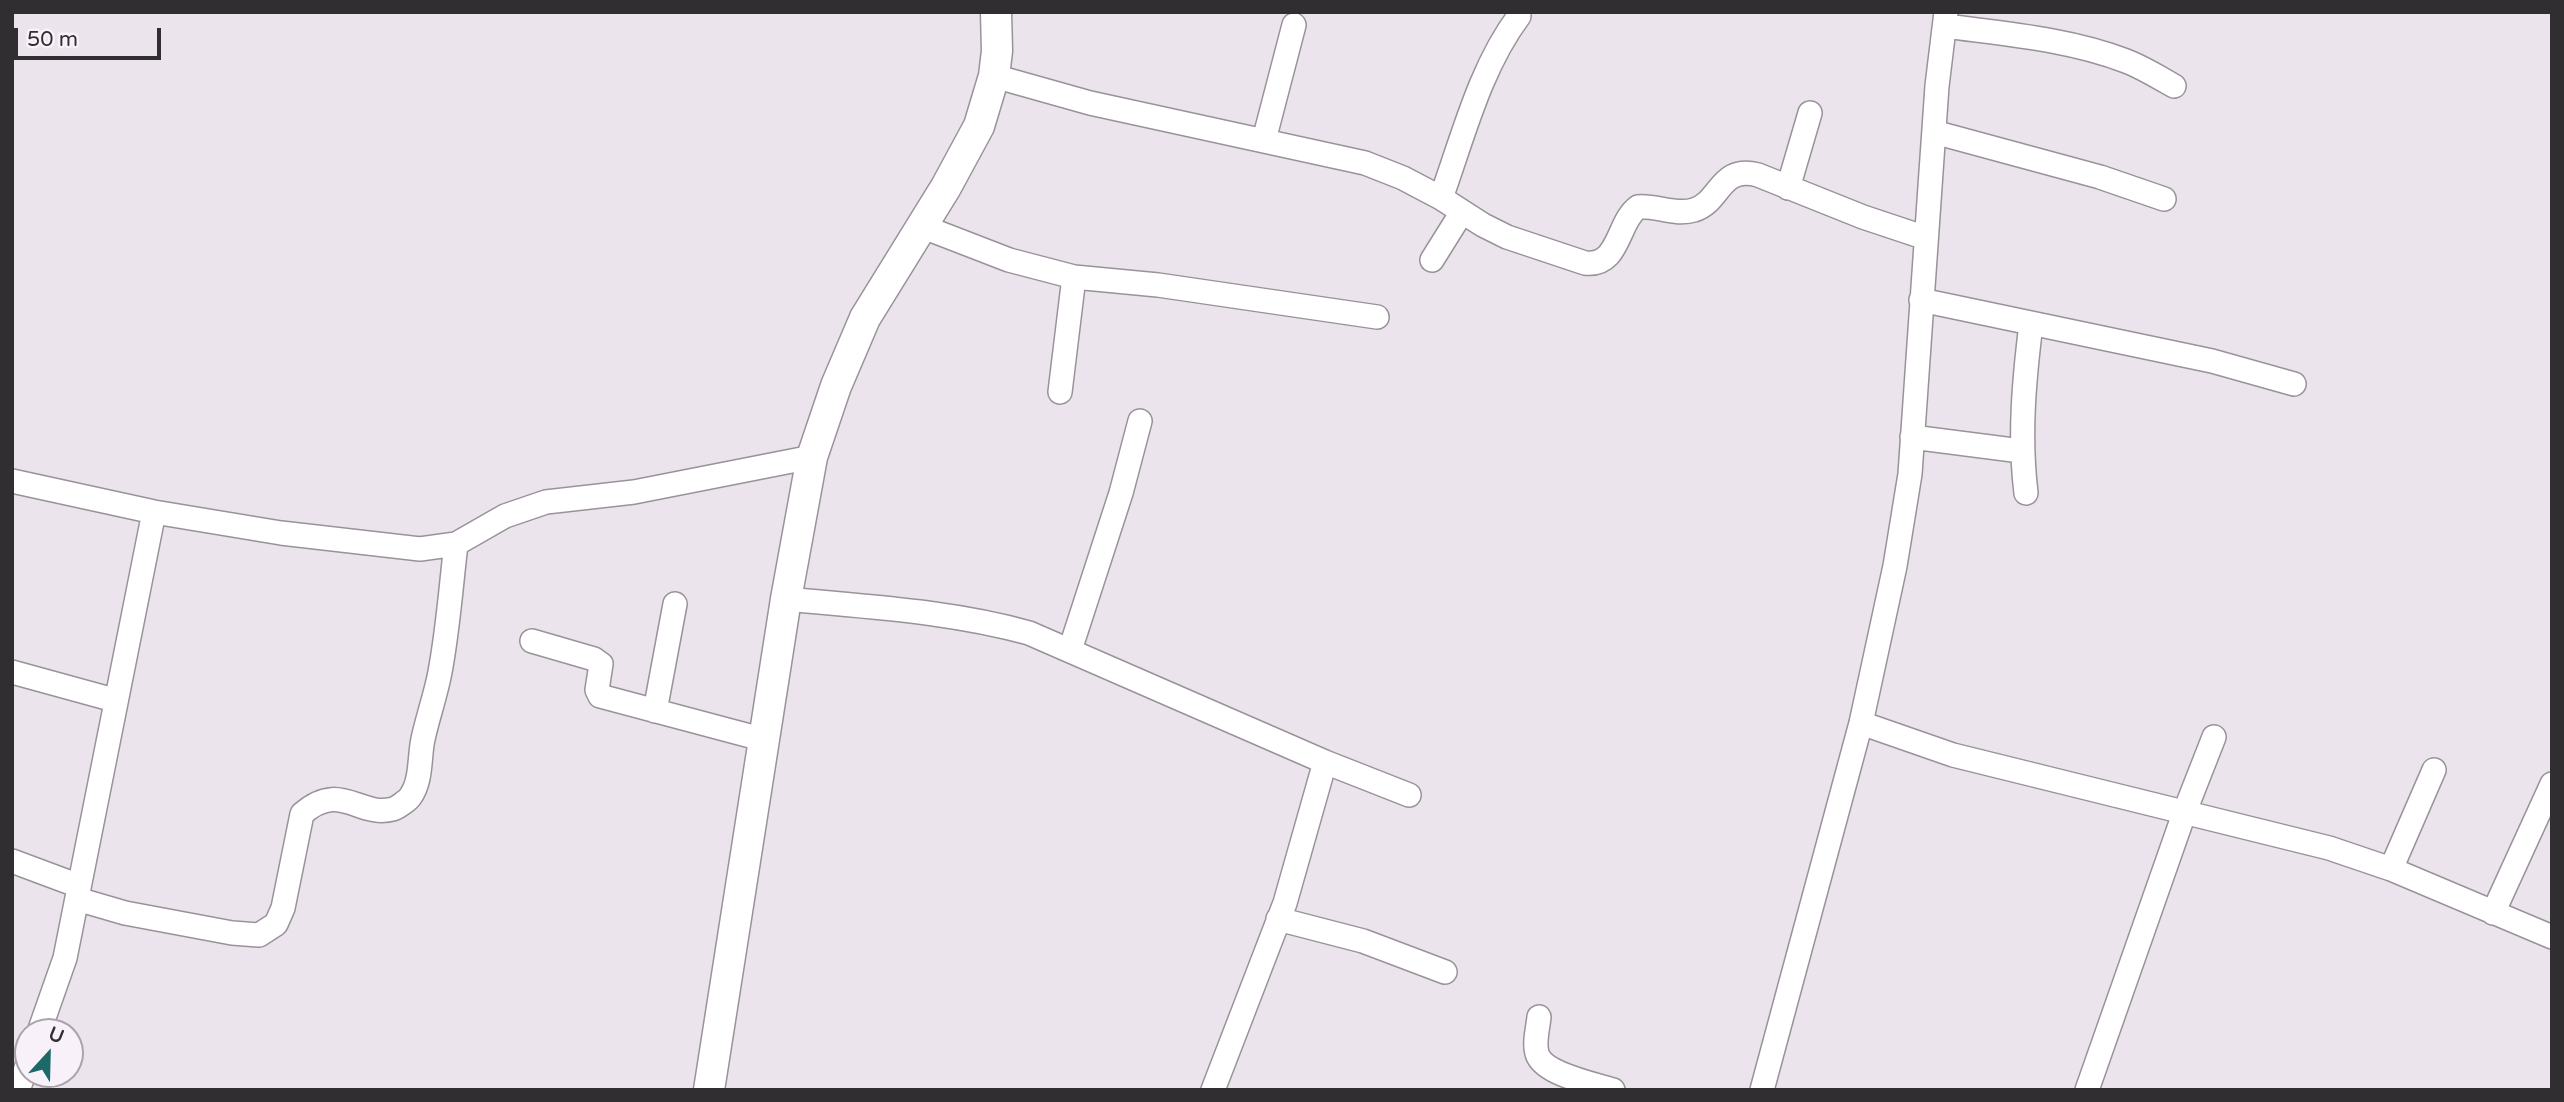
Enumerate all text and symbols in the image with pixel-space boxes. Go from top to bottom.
scale bar [18,14,164,58]
text: 50 m [27,27,78,52]
north arrow [14,1018,84,1088]
text: U [45,1022,67,1048]

